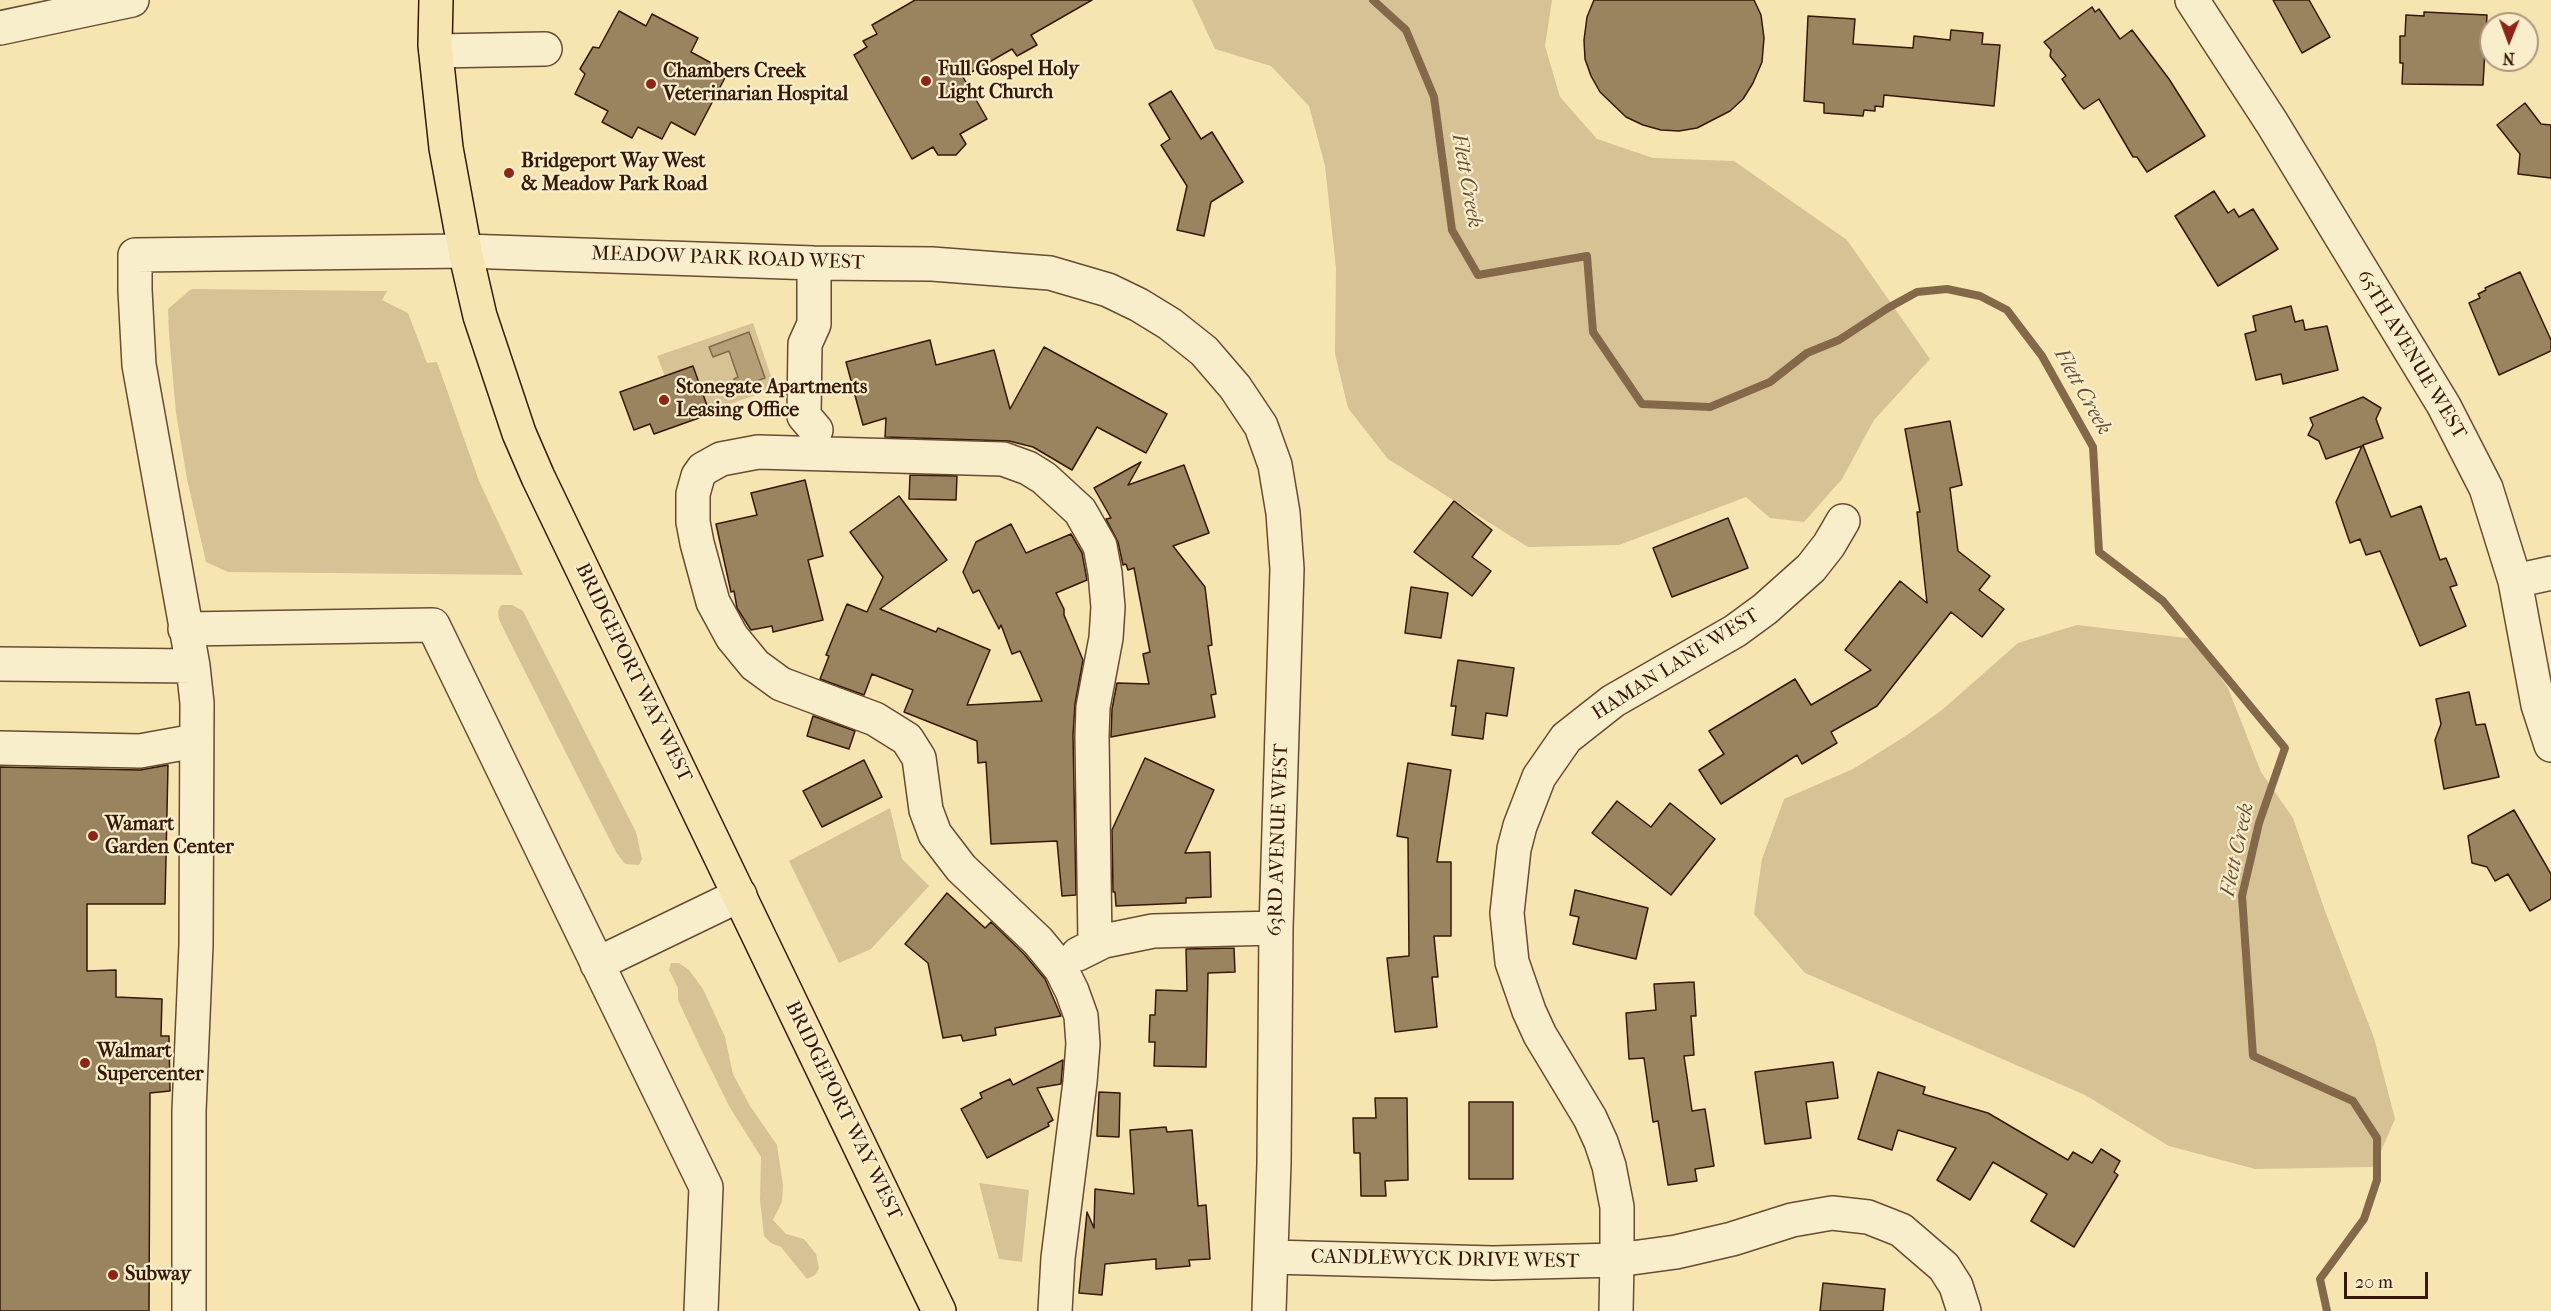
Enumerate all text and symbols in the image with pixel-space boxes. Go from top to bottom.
north arrow [2479,12,2539,72]
text: N [2502,49,2515,68]
place label: Full Gospel Holy Light Church [938,58,1079,105]
place label: Chambers Creek Veterinarian Hospital [663,60,848,107]
marker: Full Gospel Holy Light Church [919,74,933,88]
marker: Chambers Creek Veterinarian Hospital [644,77,658,91]
water label: Flett Creek [1445,132,1487,230]
place label: Bridgeport Way West & Meadow Park Road [521,150,707,197]
marker: Bridgeport Way West & Meadow Park Road [502,166,516,180]
street label: MEADOW PARK ROAD WEST [591,242,865,276]
street label: 65TH AVENUE WEST [2351,266,2471,444]
water label: Flett Creek [2048,344,2116,440]
place label: Stonegate Apartments Leasing Office [676,376,867,423]
marker: Stonegate Apartments Leasing Office [657,393,671,407]
street label: BRIDGEPORT WAY WEST [570,560,696,786]
street label: HAMAN LANE WEST [1588,604,1764,726]
street label: 63RD AVENUE WEST [1264,743,1294,937]
water label: Flett Creek [2216,801,2260,899]
place label: Wamart Garden Center [105,813,234,860]
marker: Wamart Garden Center [86,829,100,843]
street label: BRIDGEPORT WAY WEST [780,998,906,1224]
place label: Walmart Supercenter [97,1040,203,1087]
marker: Walmart Supercenter [78,1056,92,1070]
street label: CANDLEWYCK DRIVE WEST [1311,1246,1579,1274]
scale bar [2347,1260,2431,1298]
place label: Subway [125,1263,191,1287]
marker: Subway [106,1268,120,1282]
text: 20 m [2355,1272,2393,1293]

